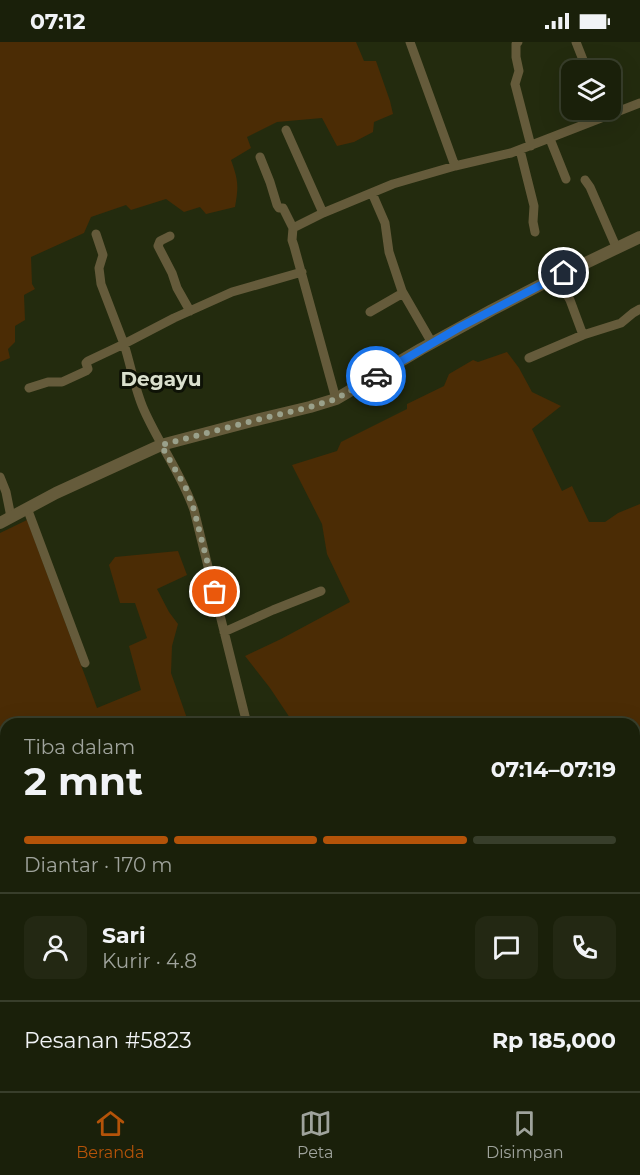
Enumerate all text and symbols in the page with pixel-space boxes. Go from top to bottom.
text: 07:12 [30,8,85,35]
map controls [561,60,621,120]
button: layers [561,60,621,120]
pin [538,247,589,298]
icon: home [547,256,580,289]
courier [346,346,406,406]
icon: car [360,360,393,393]
district label: Degayu [121,367,202,391]
pin [189,566,240,617]
icon: bag [198,575,231,608]
text: Tiba dalam [24,735,135,759]
text: 07:14–07:19 [491,756,616,783]
text: 2 mnt [24,757,143,805]
text: Diantar · 170 m [24,853,173,877]
button: person [24,916,87,979]
button: chat [475,916,538,979]
button: phone [553,916,616,979]
text: Sari [102,922,146,949]
text: Kurir · 4.8 [102,949,197,973]
text: Pesanan #5823 [24,1027,192,1054]
text: Rp 185,000 [492,1027,616,1054]
tab: Beranda [76,1107,144,1162]
tab: Peta [297,1107,333,1162]
tab: Disimpan [486,1107,564,1162]

